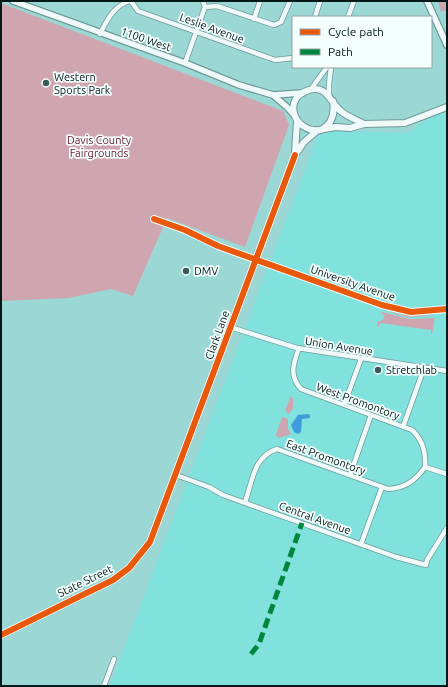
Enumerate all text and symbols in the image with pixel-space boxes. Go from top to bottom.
street label: Leslie Avenue [178,11,246,45]
legend [292,16,432,68]
street label: 1100 West [119,25,173,53]
text: Cycle path [328,25,384,38]
text: Path [328,45,353,58]
place label: Western Sports Park [54,71,111,96]
marker: Western Sports Park [41,78,51,88]
park label: Davis County Fairgrounds [67,134,132,159]
street label: University Avenue [309,263,397,303]
place label: DMV [194,265,218,277]
marker: DMV [181,266,191,276]
street label: Clark Lane [203,309,231,361]
street label: Union Avenue [304,335,374,357]
place label: Stretchlab [386,364,437,376]
marker: Stretchlab [373,365,383,375]
street label: West Promontory [315,380,402,422]
street label: East Promontory [285,437,368,477]
street label: Central Avenue [277,499,353,537]
street label: State Street [56,562,115,599]

